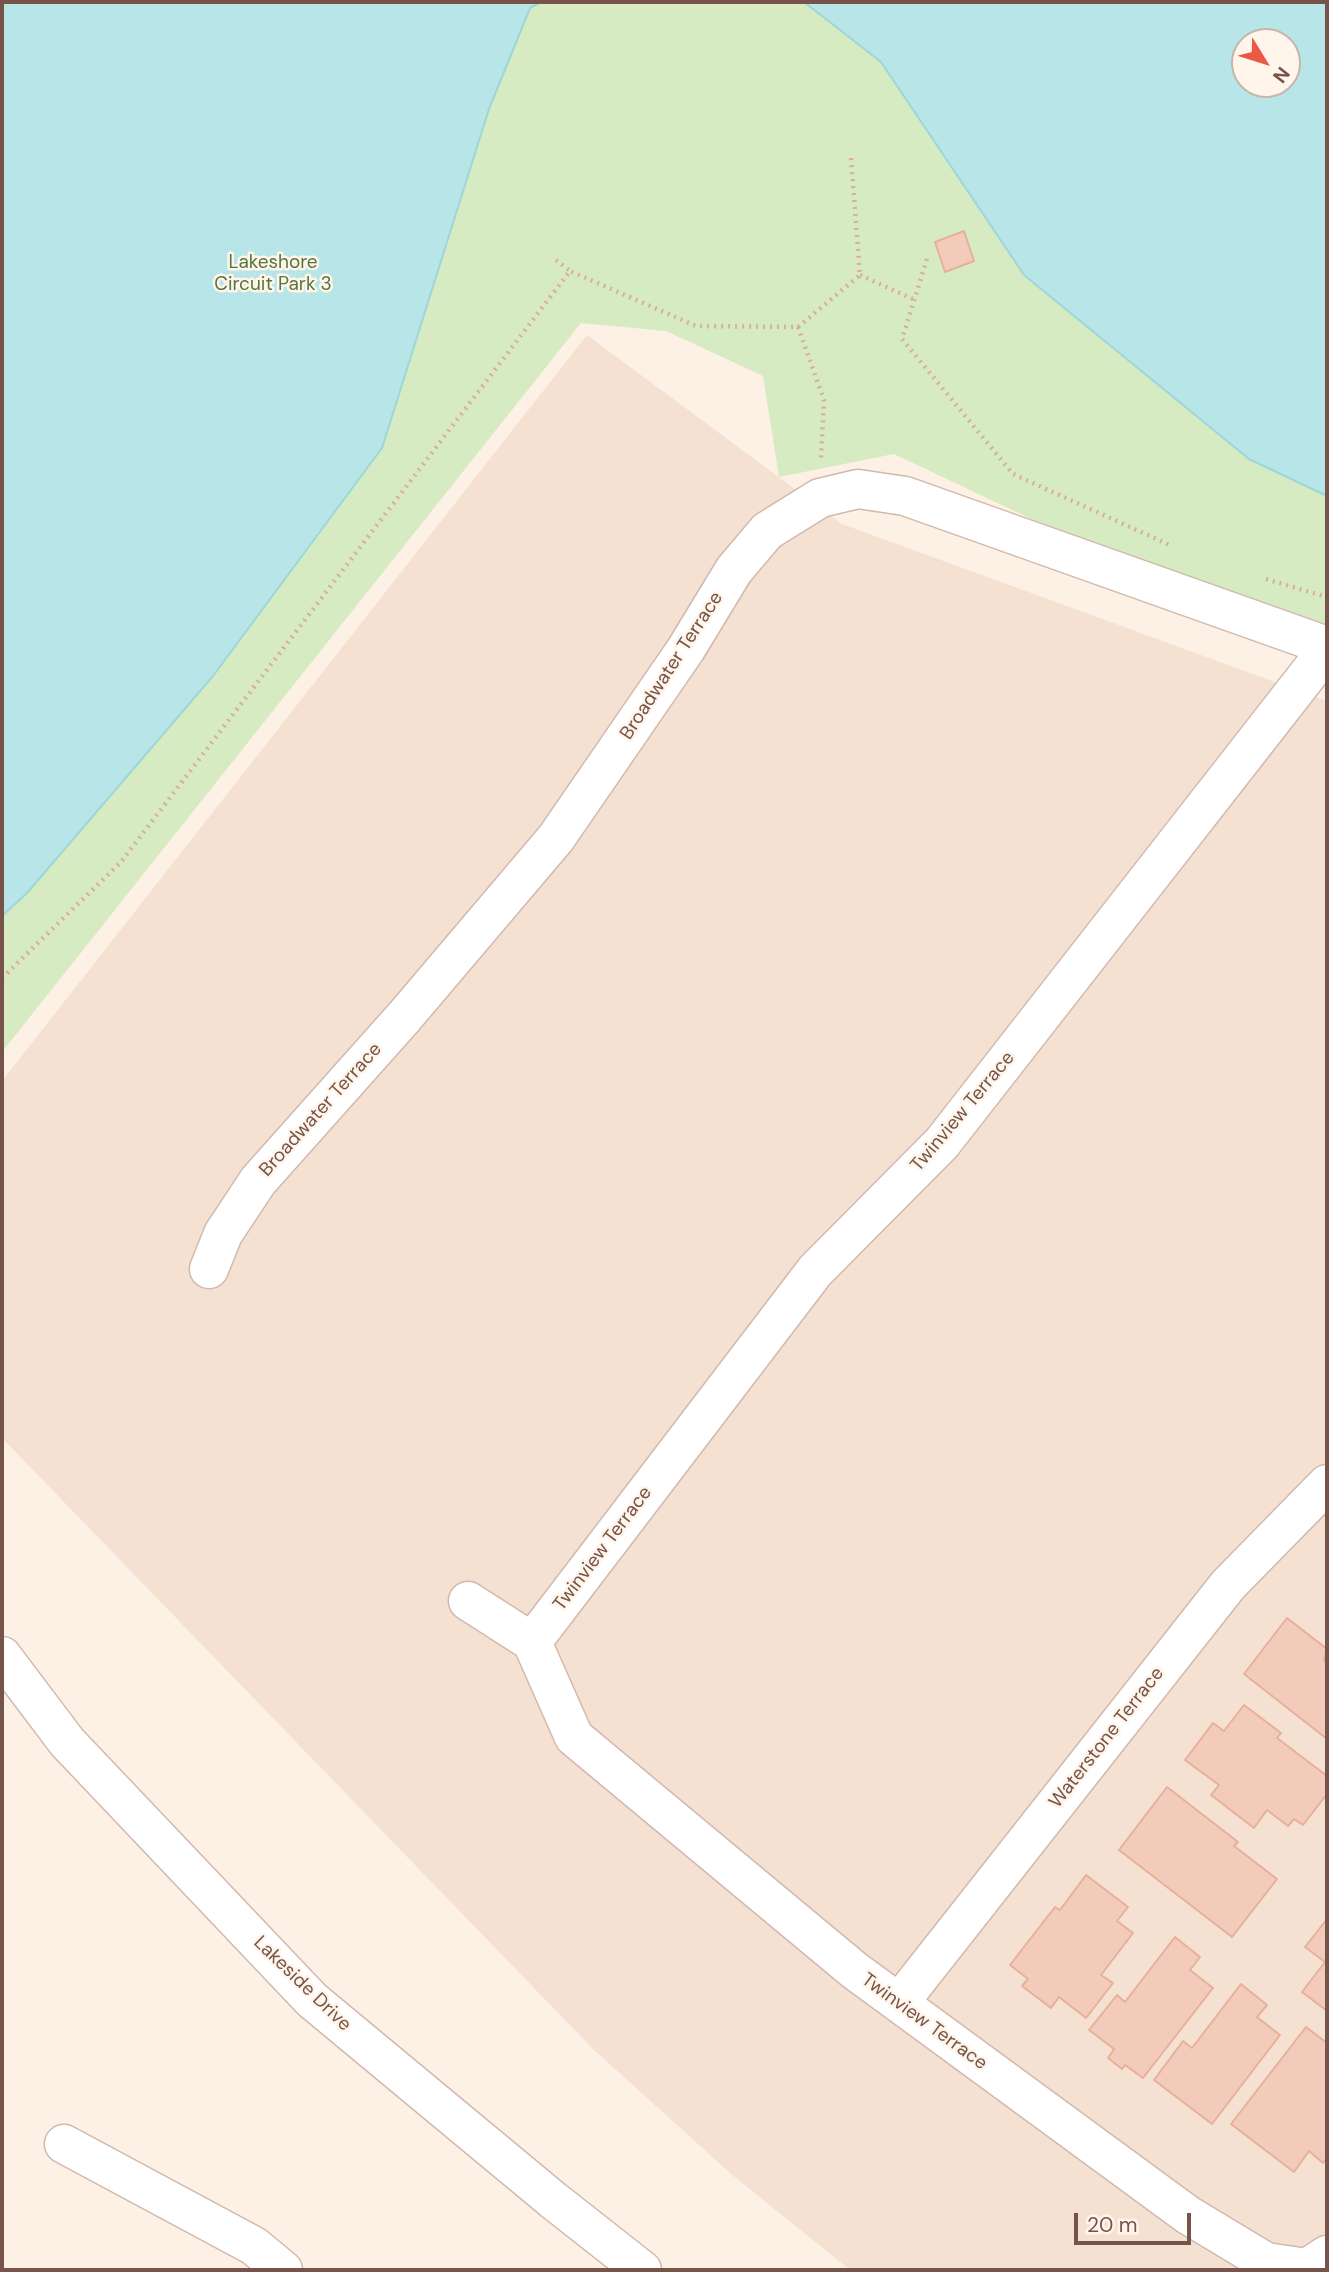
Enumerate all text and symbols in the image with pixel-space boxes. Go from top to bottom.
north arrow [1231,28,1301,98]
text: N [1267,62,1295,88]
park label: Lakeshore Circuit Park 3 [214,252,332,296]
street label: Broadwater Terrace [616,588,728,744]
street label: Broadwater Terrace [255,1039,387,1181]
street label: Twinview Terrace [906,1047,1020,1177]
street label: Twinview Terrace [549,1482,657,1616]
street label: Waterstone Terrace [1045,1663,1169,1813]
street label: Lakeside Drive [248,1932,356,2036]
street label: Twinview Terrace [857,1969,991,2075]
scale bar [1077,2198,1194,2242]
text: 20 m [1087,2211,1138,2239]

